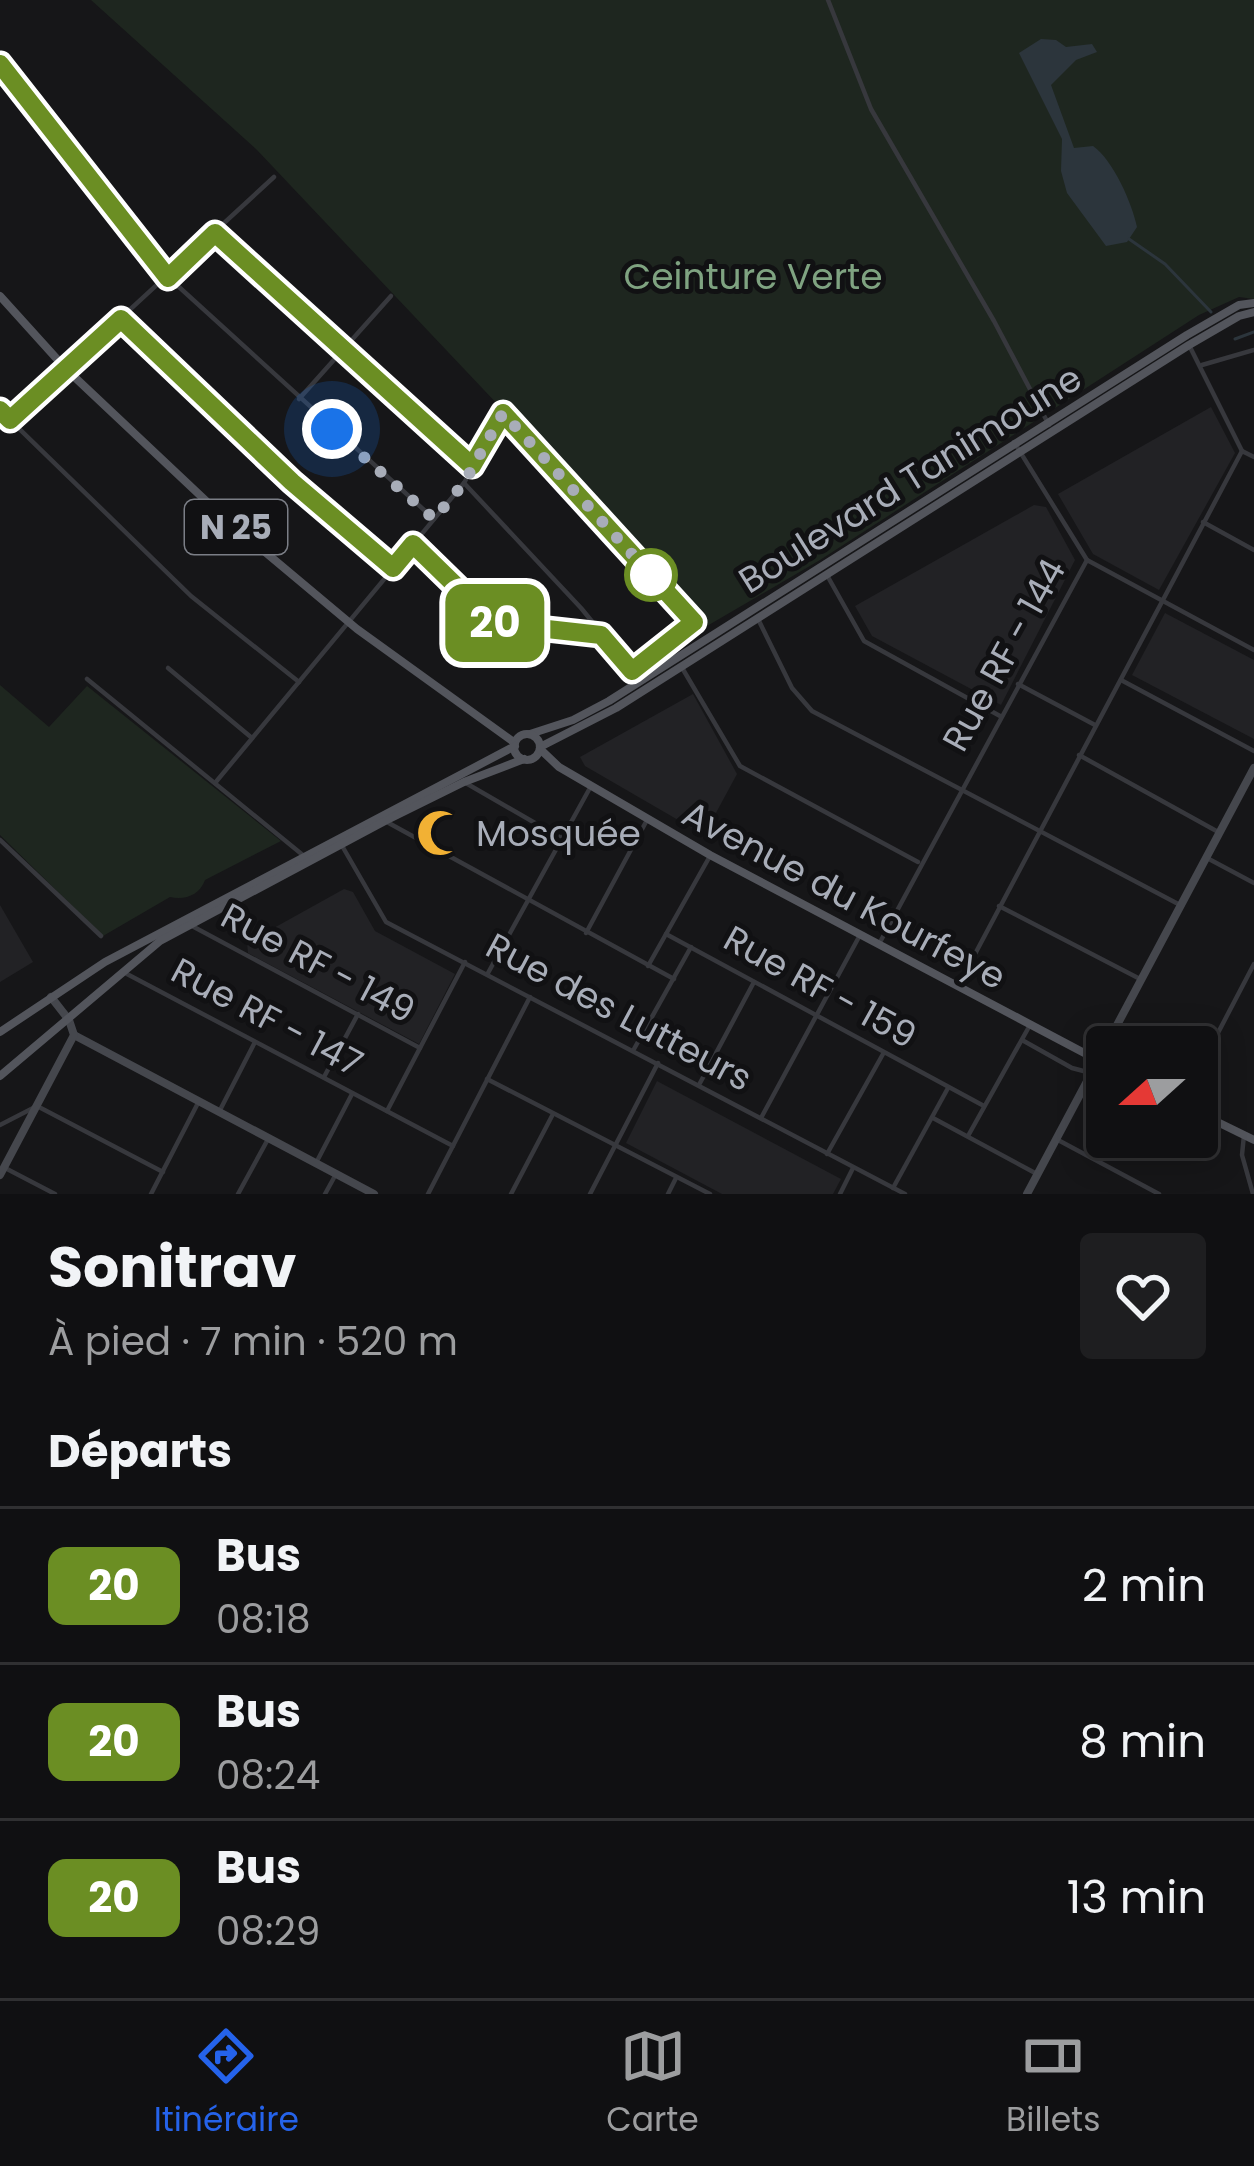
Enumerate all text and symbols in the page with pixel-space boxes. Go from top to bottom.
park label: Ceinture Verte [623,251,883,302]
street label: Boulevard Tanimoune [729,353,1091,605]
your location [302,399,362,459]
road number: N 25 [185,500,287,554]
unlabelled marker [626,550,676,600]
street label: Rue RF - 144 [930,550,1078,760]
line badge: 20 [441,584,549,662]
text: 20 [469,593,521,652]
street label: Avenue du Kourfeye [673,788,1015,1002]
mosque icon: Mosquée [415,808,465,858]
place label: Mosquée [476,808,641,859]
street label: Rue RF - 149 [212,891,424,1035]
street label: Rue RF - 159 [715,913,925,1061]
street label: Rue des Lutteurs [477,920,761,1104]
street label: Rue RF - 147 [162,945,372,1089]
north arrow [1086,1026,1218,1158]
map controls [1086,1026,1218,1158]
text: Sonitrav [48,1227,297,1307]
button: heart [1080,1233,1206,1359]
text: À pied · 7 min · 520 m [48,1314,458,1369]
text: Départs [48,1420,232,1483]
text: Bus [216,1524,301,1587]
text: 2 min [1082,1554,1206,1617]
text: 20 [88,1556,140,1615]
text: 08:18 [216,1592,311,1647]
text: Bus [216,1680,301,1743]
text: 8 min [1079,1710,1206,1773]
text: 20 [88,1712,140,1771]
text: 08:24 [216,1748,320,1803]
text: Bus [216,1836,301,1899]
text: 13 min [1067,1866,1206,1929]
text: 20 [88,1868,140,1927]
text: 08:29 [216,1904,320,1959]
tab: Itinéraire [154,2023,299,2145]
tab: Carte [606,2023,699,2145]
tab: Billets [1006,2023,1100,2145]

